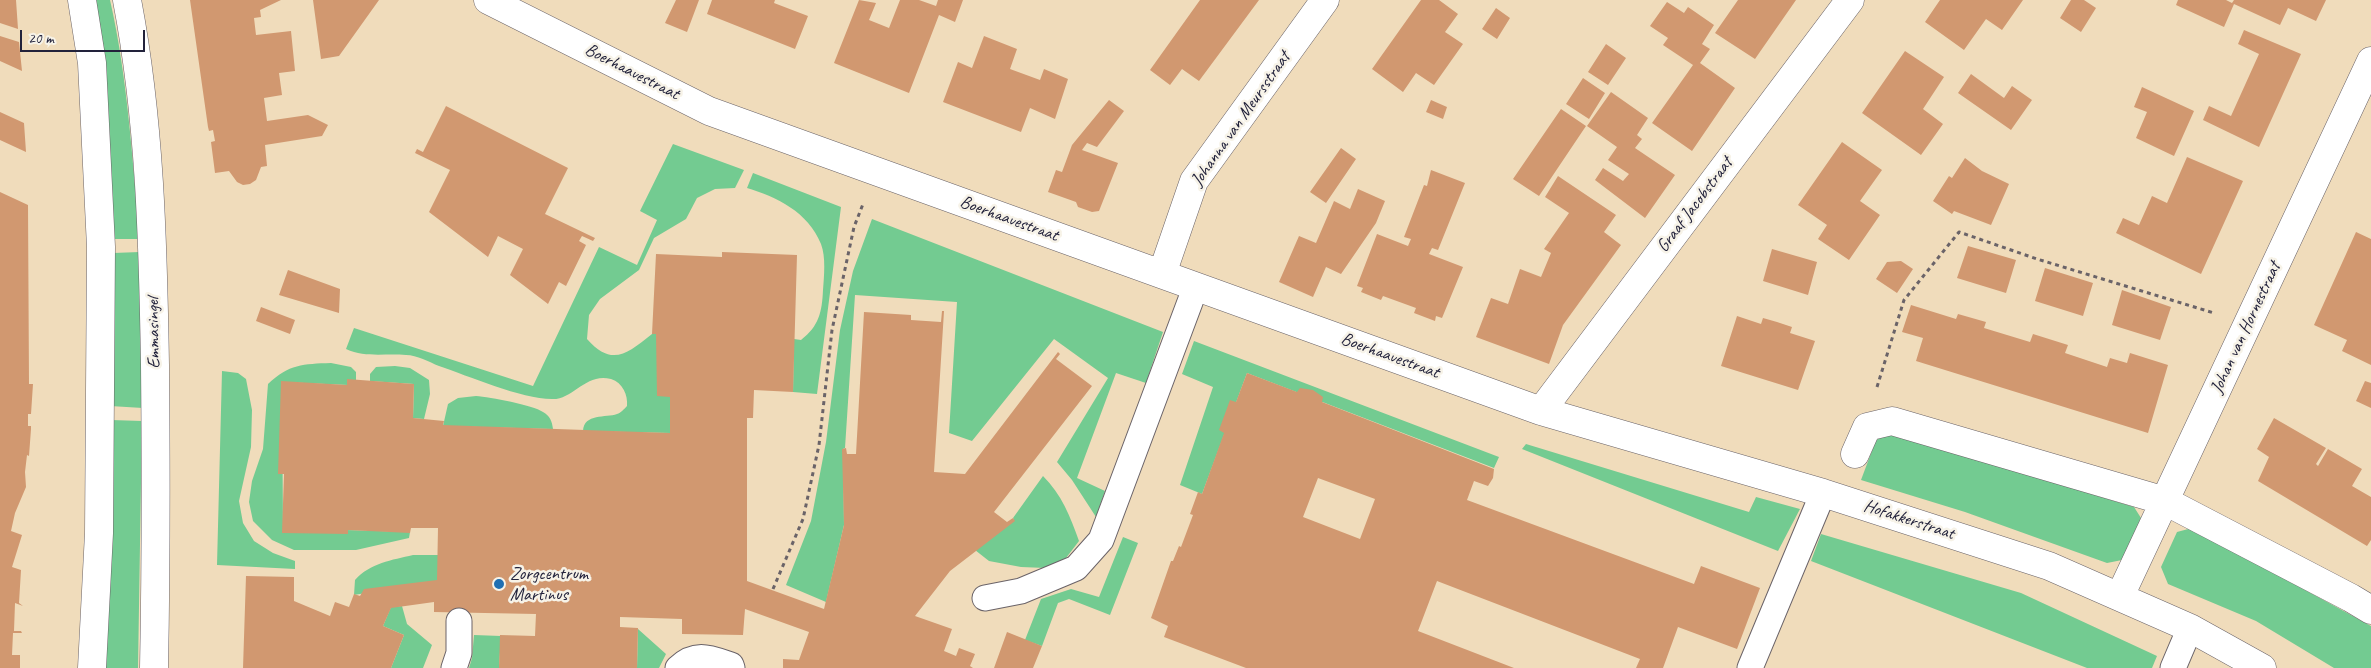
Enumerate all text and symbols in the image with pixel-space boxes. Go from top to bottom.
scale bar [22,20,148,52]
text: 20 m [28,29,54,48]
street label: Boerhaavestraat [581,39,683,105]
street label: Johanna van Meursstraat [1187,48,1295,190]
street label: Graaf Jacobstraat [1652,153,1738,257]
street label: Boerhaavestraat [957,191,1061,247]
street label: Johan van Hornestraat [2206,259,2286,397]
street label: Emmasingel [143,297,165,369]
street label: Boerhaavestraat [1338,328,1442,384]
street label: Hofakkerstraat [1861,495,1957,545]
place label: Zorgcentrum Martinus [510,563,588,606]
marker: Zorgcentrum Martinus [492,577,506,591]

